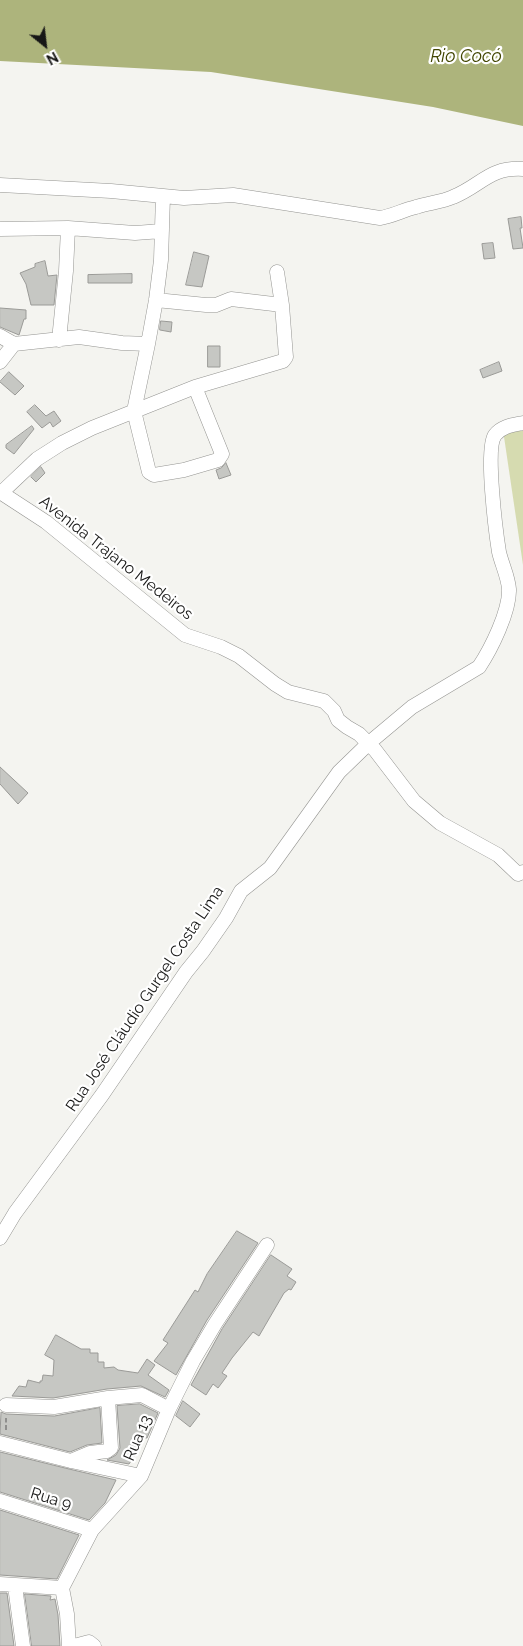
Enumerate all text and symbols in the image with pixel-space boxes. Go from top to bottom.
north arrow [20,20,70,70]
water label: Rio Cocó [430,46,502,68]
text: N [44,49,61,68]
street label: Avenida Trajano Medeiros [35,492,197,624]
street label: Rua José Cláudio Gurgel Costa Lima [62,882,228,1116]
street label: Rua 13 [120,1412,156,1464]
street label: Rua 9 [28,1484,74,1514]

